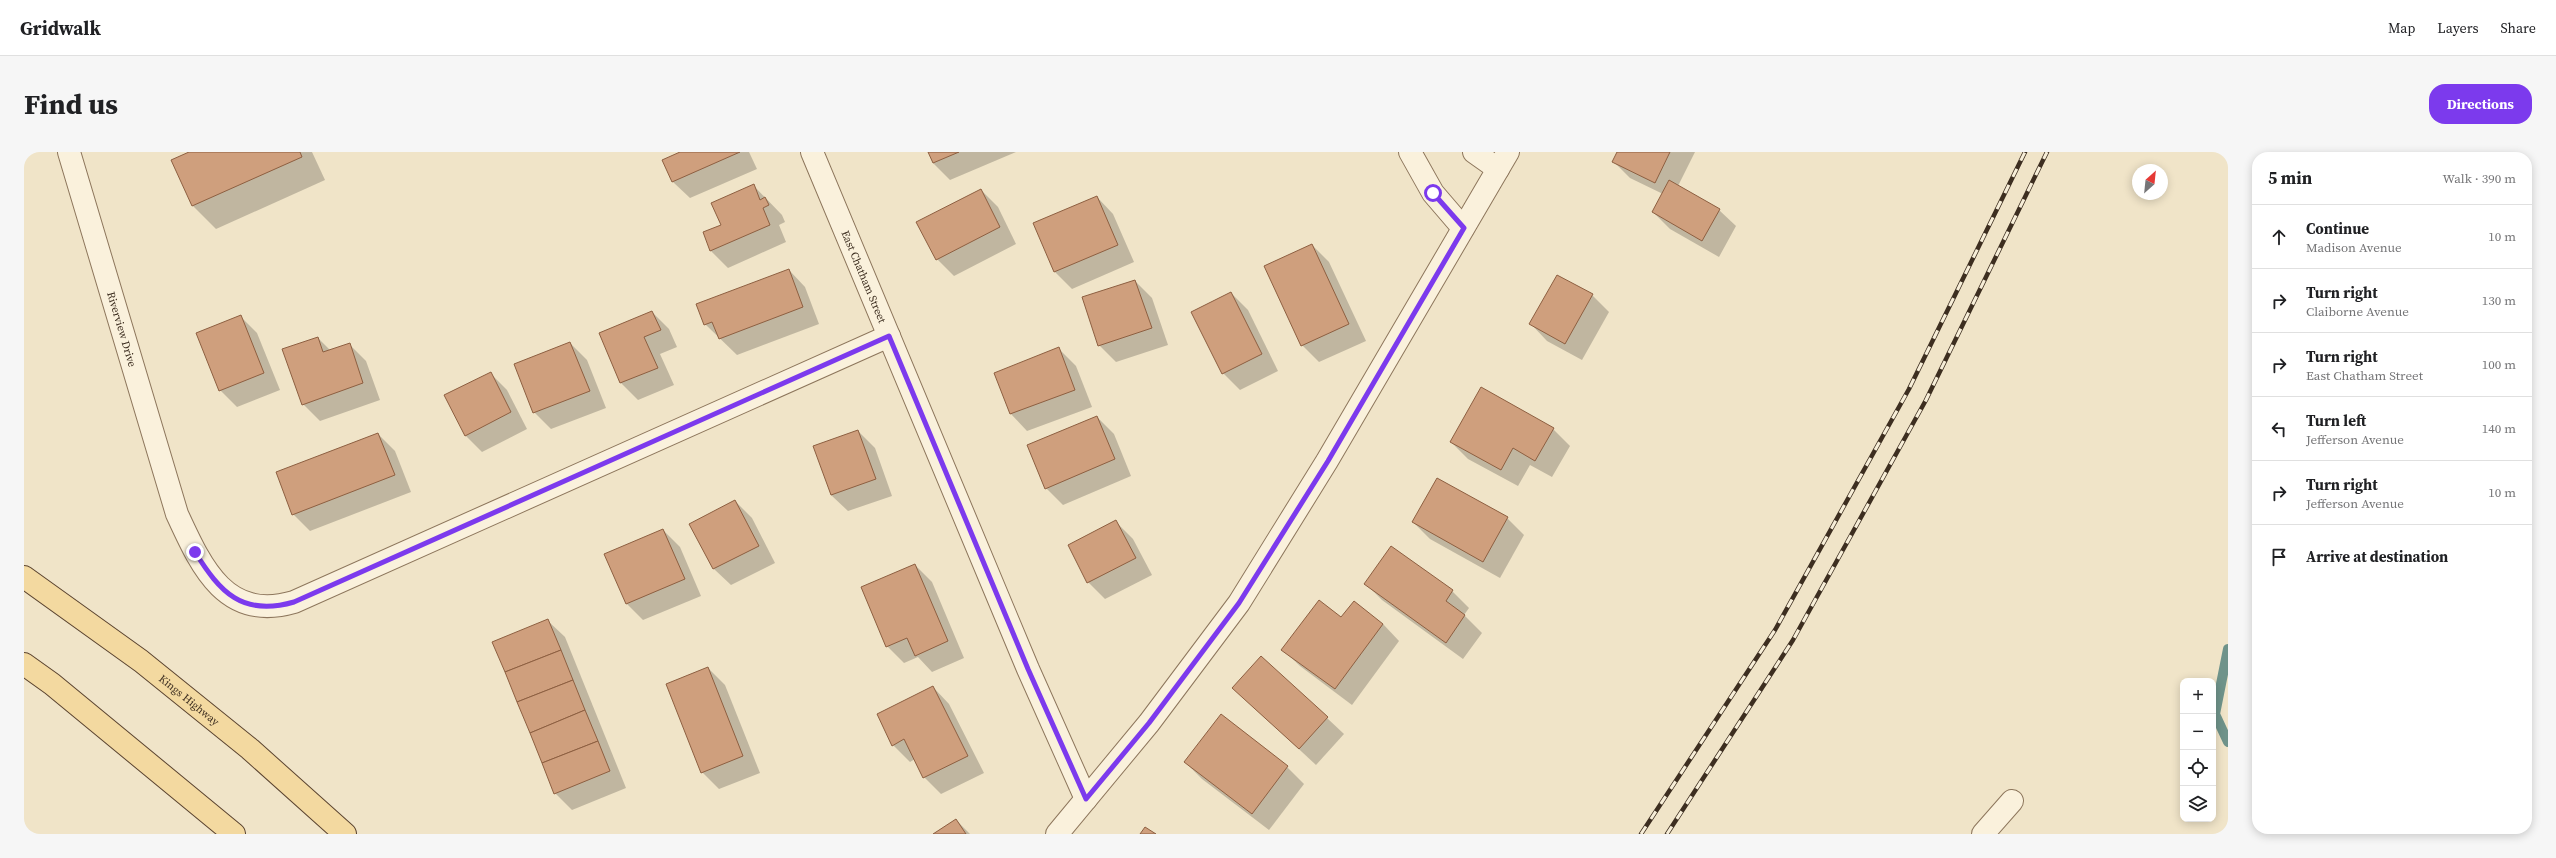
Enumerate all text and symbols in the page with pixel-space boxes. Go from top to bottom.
text: Gridwalk [20,15,101,41]
text: Map [2388,18,2415,38]
text: Layers [2437,18,2479,38]
text: Share [2501,18,2536,38]
button: Directions [2429,84,2532,124]
text: Find us [24,85,118,123]
north arrow [2132,164,2168,200]
text: 5 min [2268,166,2312,190]
text: Walk · 390 m [2443,170,2516,187]
route start [1424,184,1442,202]
text: Continue [2306,218,2369,239]
icon: ahead [2268,226,2290,248]
street label: East Chatham Street [838,228,890,326]
text: 10 m [2488,228,2516,245]
text: Madison Avenue [2306,239,2402,256]
text: Turn right [2306,282,2378,303]
street label: Riverview Drive [104,290,140,369]
icon: right [2268,290,2290,312]
text: 130 m [2482,292,2516,309]
text: Claiborne Avenue [2306,303,2409,320]
text: Turn right [2306,346,2378,367]
icon: right [2268,354,2290,376]
text: 100 m [2482,356,2516,373]
text: East Chatham Street [2306,367,2423,384]
text: Turn left [2306,410,2366,431]
icon: left [2268,418,2290,440]
text: 140 m [2482,420,2516,437]
text: Jefferson Avenue [2306,431,2404,448]
text: Turn right [2306,474,2378,495]
icon: right [2268,482,2290,504]
text: 10 m [2488,484,2516,501]
text: Jefferson Avenue [2306,495,2404,512]
route end [186,543,204,561]
icon: arrive [2268,546,2290,568]
text: Arrive at destination [2306,546,2448,567]
street label: Kings Highway [156,671,223,729]
map controls [2180,678,2216,822]
button: + [2180,678,2216,714]
button: − [2180,714,2216,750]
button: locate [2180,750,2216,786]
button: layers [2180,786,2216,822]

